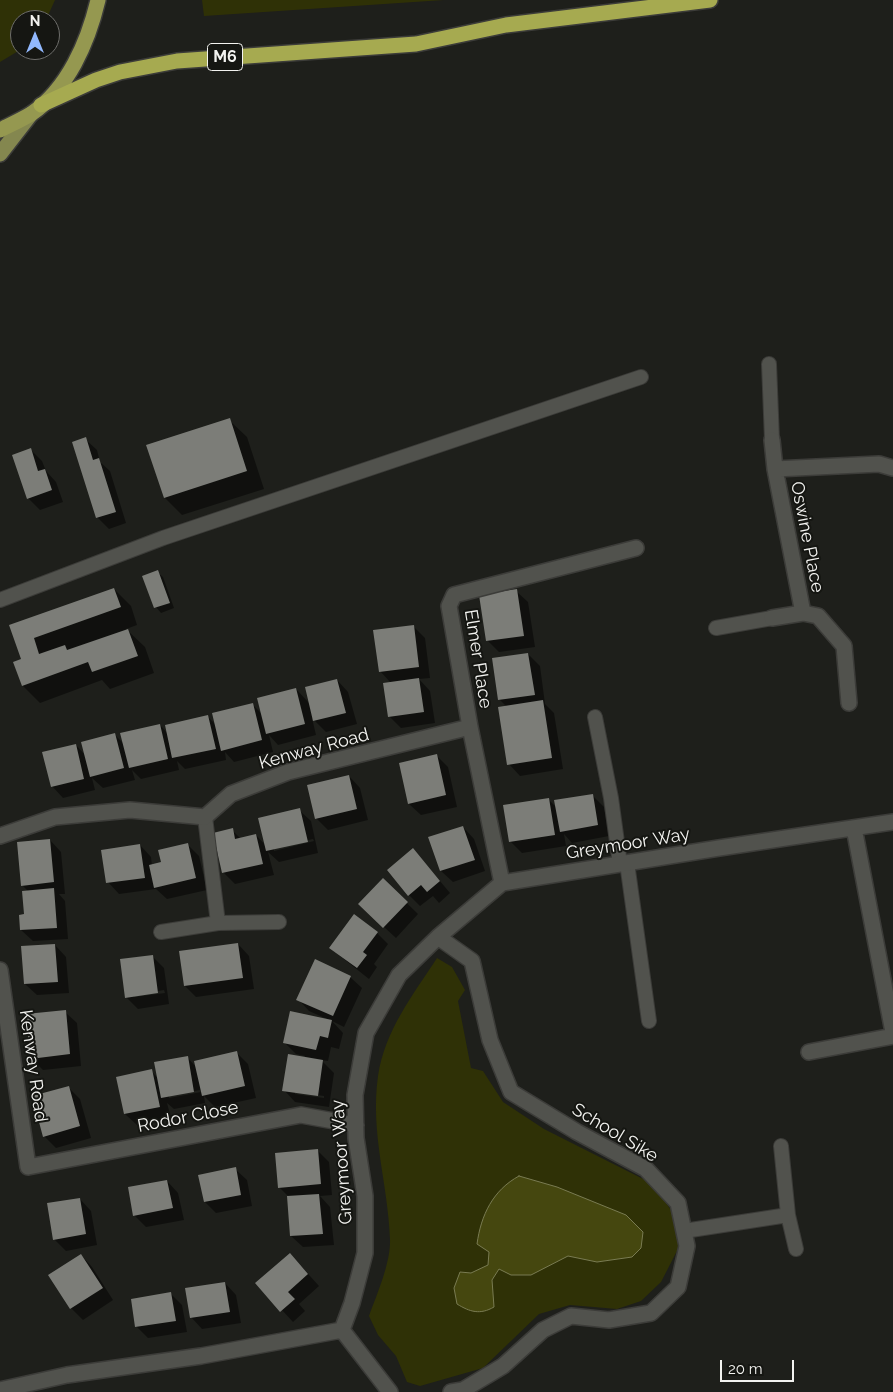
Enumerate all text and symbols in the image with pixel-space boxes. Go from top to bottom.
north arrow [10,10,60,60]
text: N [30,13,40,29]
road number: M6 [208,44,242,70]
street label: Oswine Place [786,480,828,594]
street label: Elmer Place [460,608,496,710]
street label: Kenway Road [256,724,372,774]
street label: Greymoor Way [565,824,691,864]
street label: Kenway Road [14,1008,52,1124]
street label: Rodor Close [136,1097,240,1137]
street label: Greymoor Way [327,1099,357,1225]
street label: School Sike [568,1099,662,1167]
scale bar [723,1350,797,1382]
text: 20 m [728,1360,763,1378]

